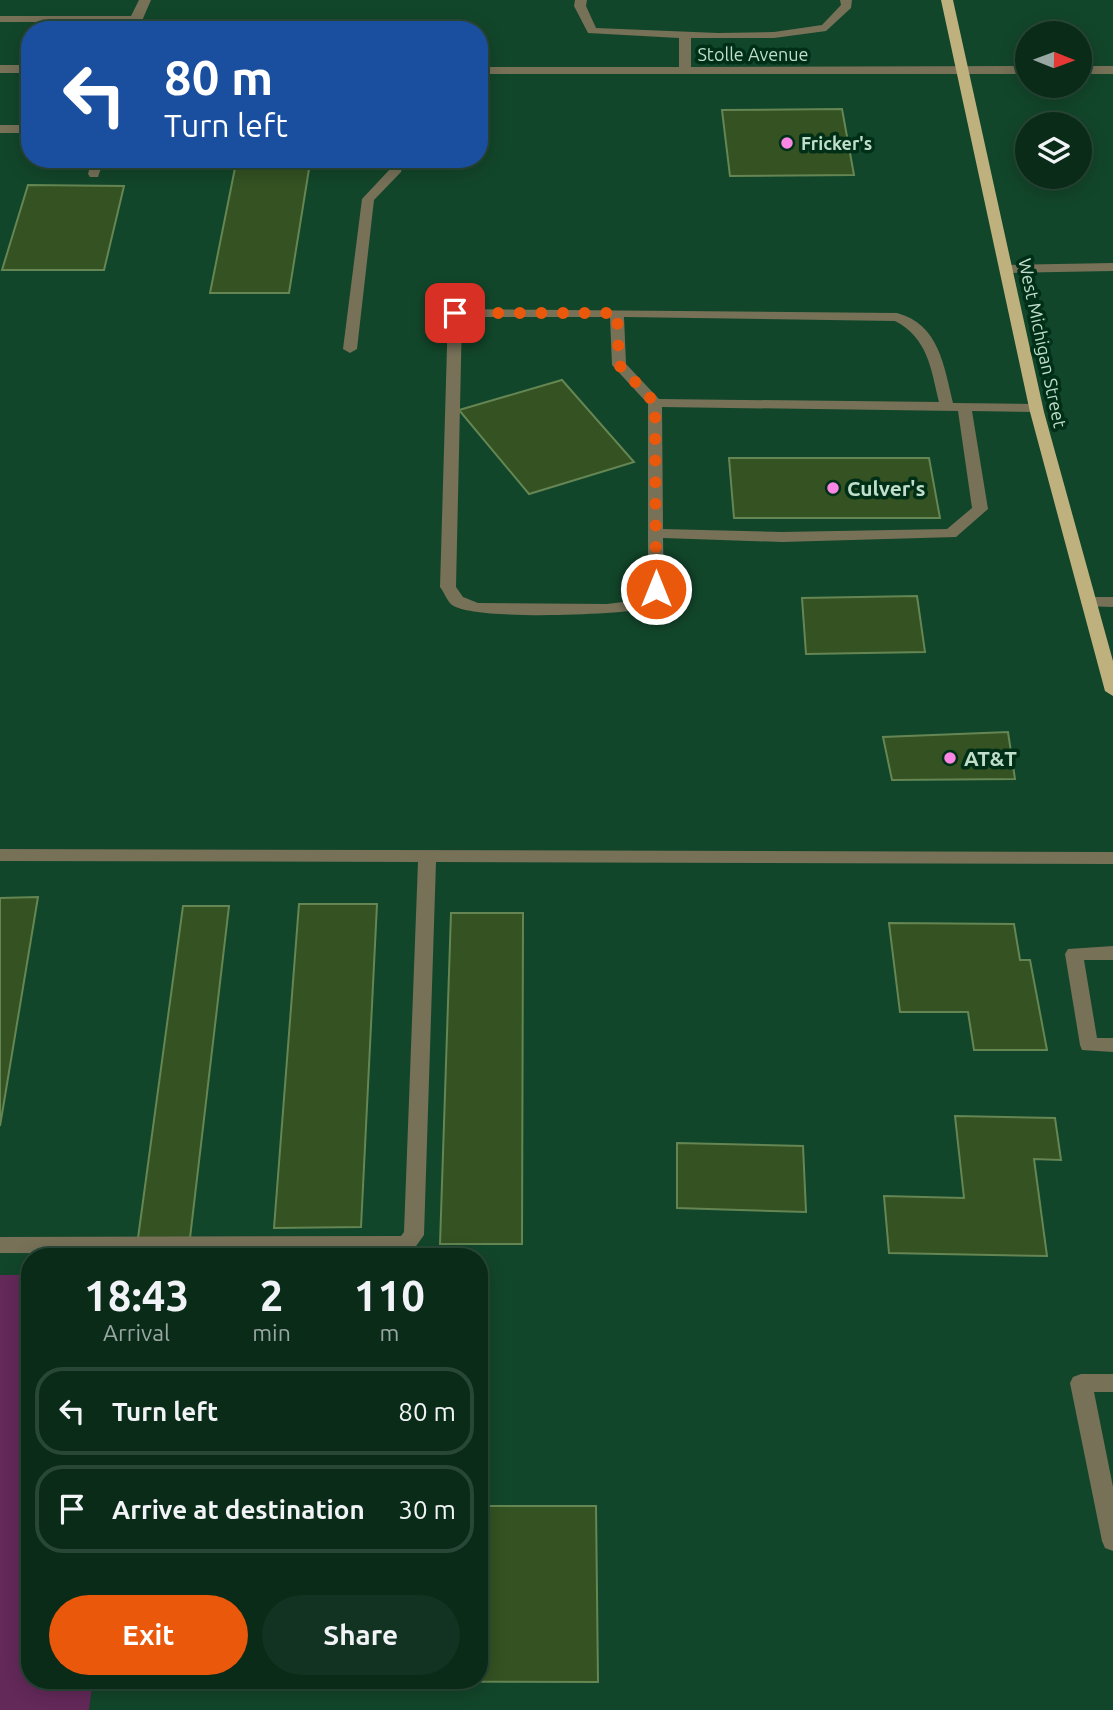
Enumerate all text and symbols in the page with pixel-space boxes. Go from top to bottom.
north arrow [1015,21,1092,98]
map controls [1015,21,1092,189]
street label: Stolle Avenue [697,44,809,64]
icon: left [49,49,140,140]
text: 80 m [164,49,273,104]
text: Turn left [164,107,288,143]
button: layers [1015,112,1092,189]
place label: Fricker's [801,133,872,153]
marker: Fricker's [779,135,795,151]
street label: West Michigan Street [1015,256,1071,430]
pin [425,283,485,343]
icon: arrive [436,294,474,332]
place label: Culver's [847,476,926,500]
marker: Culver's [825,480,841,496]
position arrow [619,552,693,626]
place label: AT&T [964,746,1017,770]
marker: AT&T [942,750,958,766]
text: 18:43 [84,1272,189,1319]
text: 2 [260,1272,283,1319]
text: 110 [354,1272,425,1319]
text: Arrival [103,1320,170,1345]
text: min [252,1320,291,1345]
text: m [379,1320,399,1345]
icon: left [53,1392,91,1430]
text: Turn left [112,1397,218,1426]
text: 80 m [398,1397,456,1426]
icon: arrive [53,1490,91,1528]
text: Arrive at destination [112,1495,365,1524]
text: 30 m [398,1495,456,1524]
button: Exit [49,1595,248,1675]
button: Share [262,1595,460,1675]

